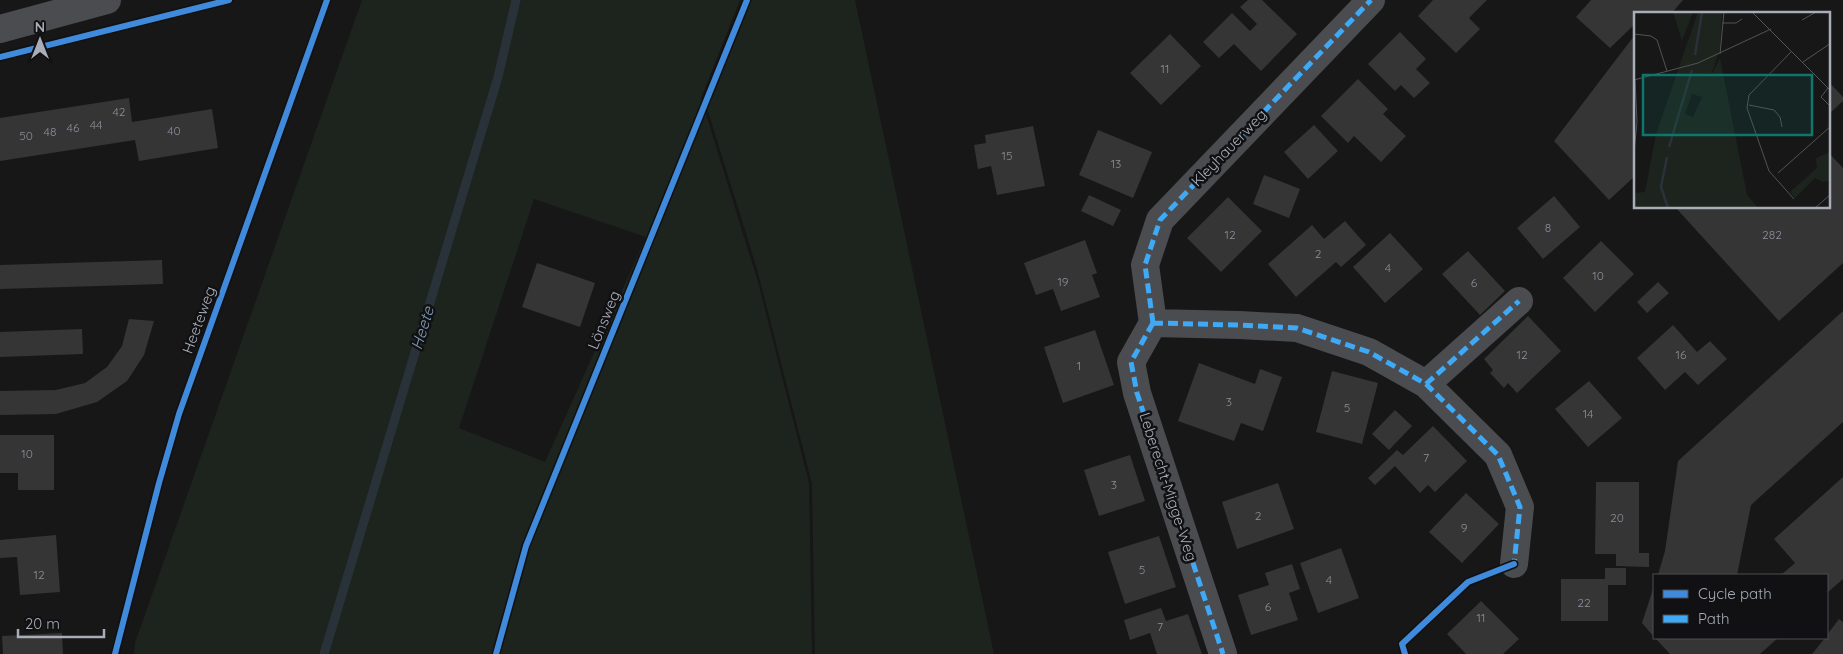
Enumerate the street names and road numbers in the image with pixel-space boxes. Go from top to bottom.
street label: Kleyhauerweg [1187,105,1270,190]
street label: Heeteweg [178,284,219,356]
street label: Lönsweg [583,288,624,352]
street label: Leberecht-Migge-Weg [1135,410,1202,564]

